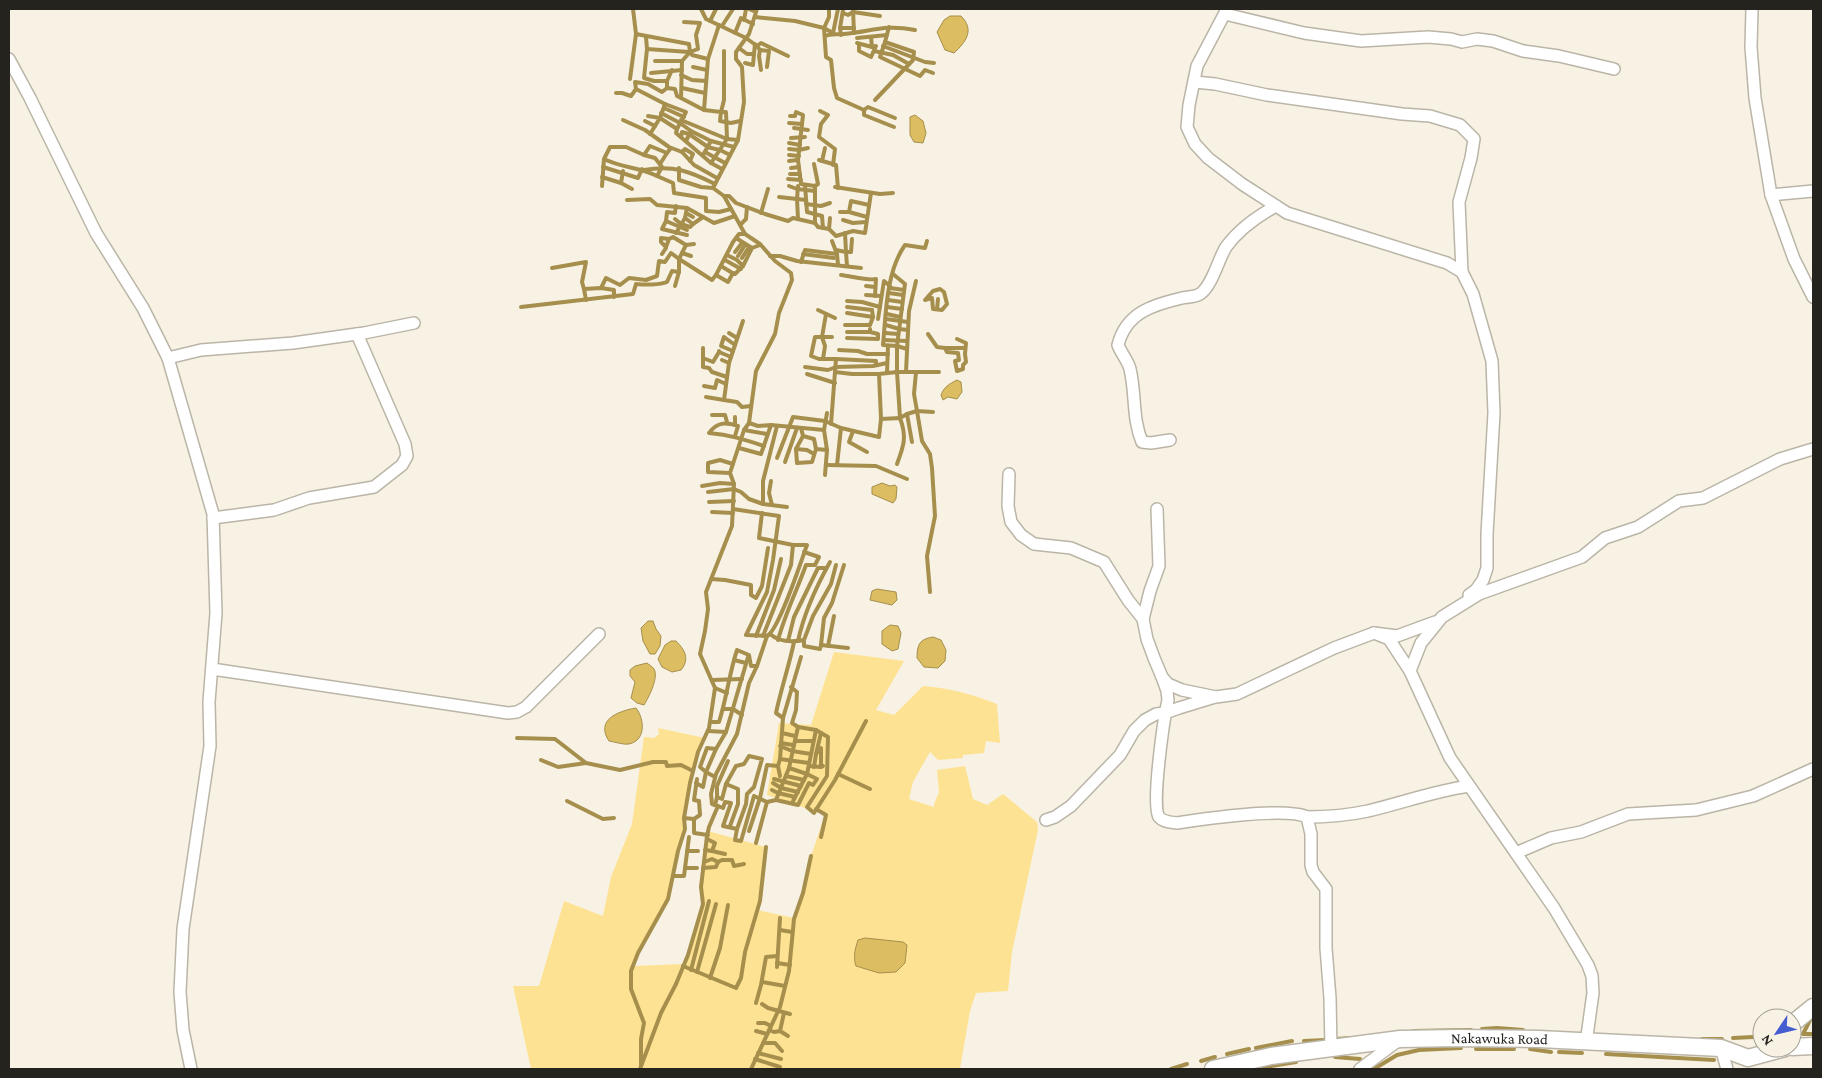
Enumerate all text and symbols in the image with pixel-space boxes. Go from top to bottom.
north arrow [1752,1008,1802,1058]
street label: Nakawuka Road [1451,1030,1548,1047]
text: N [1757,1032,1776,1049]

